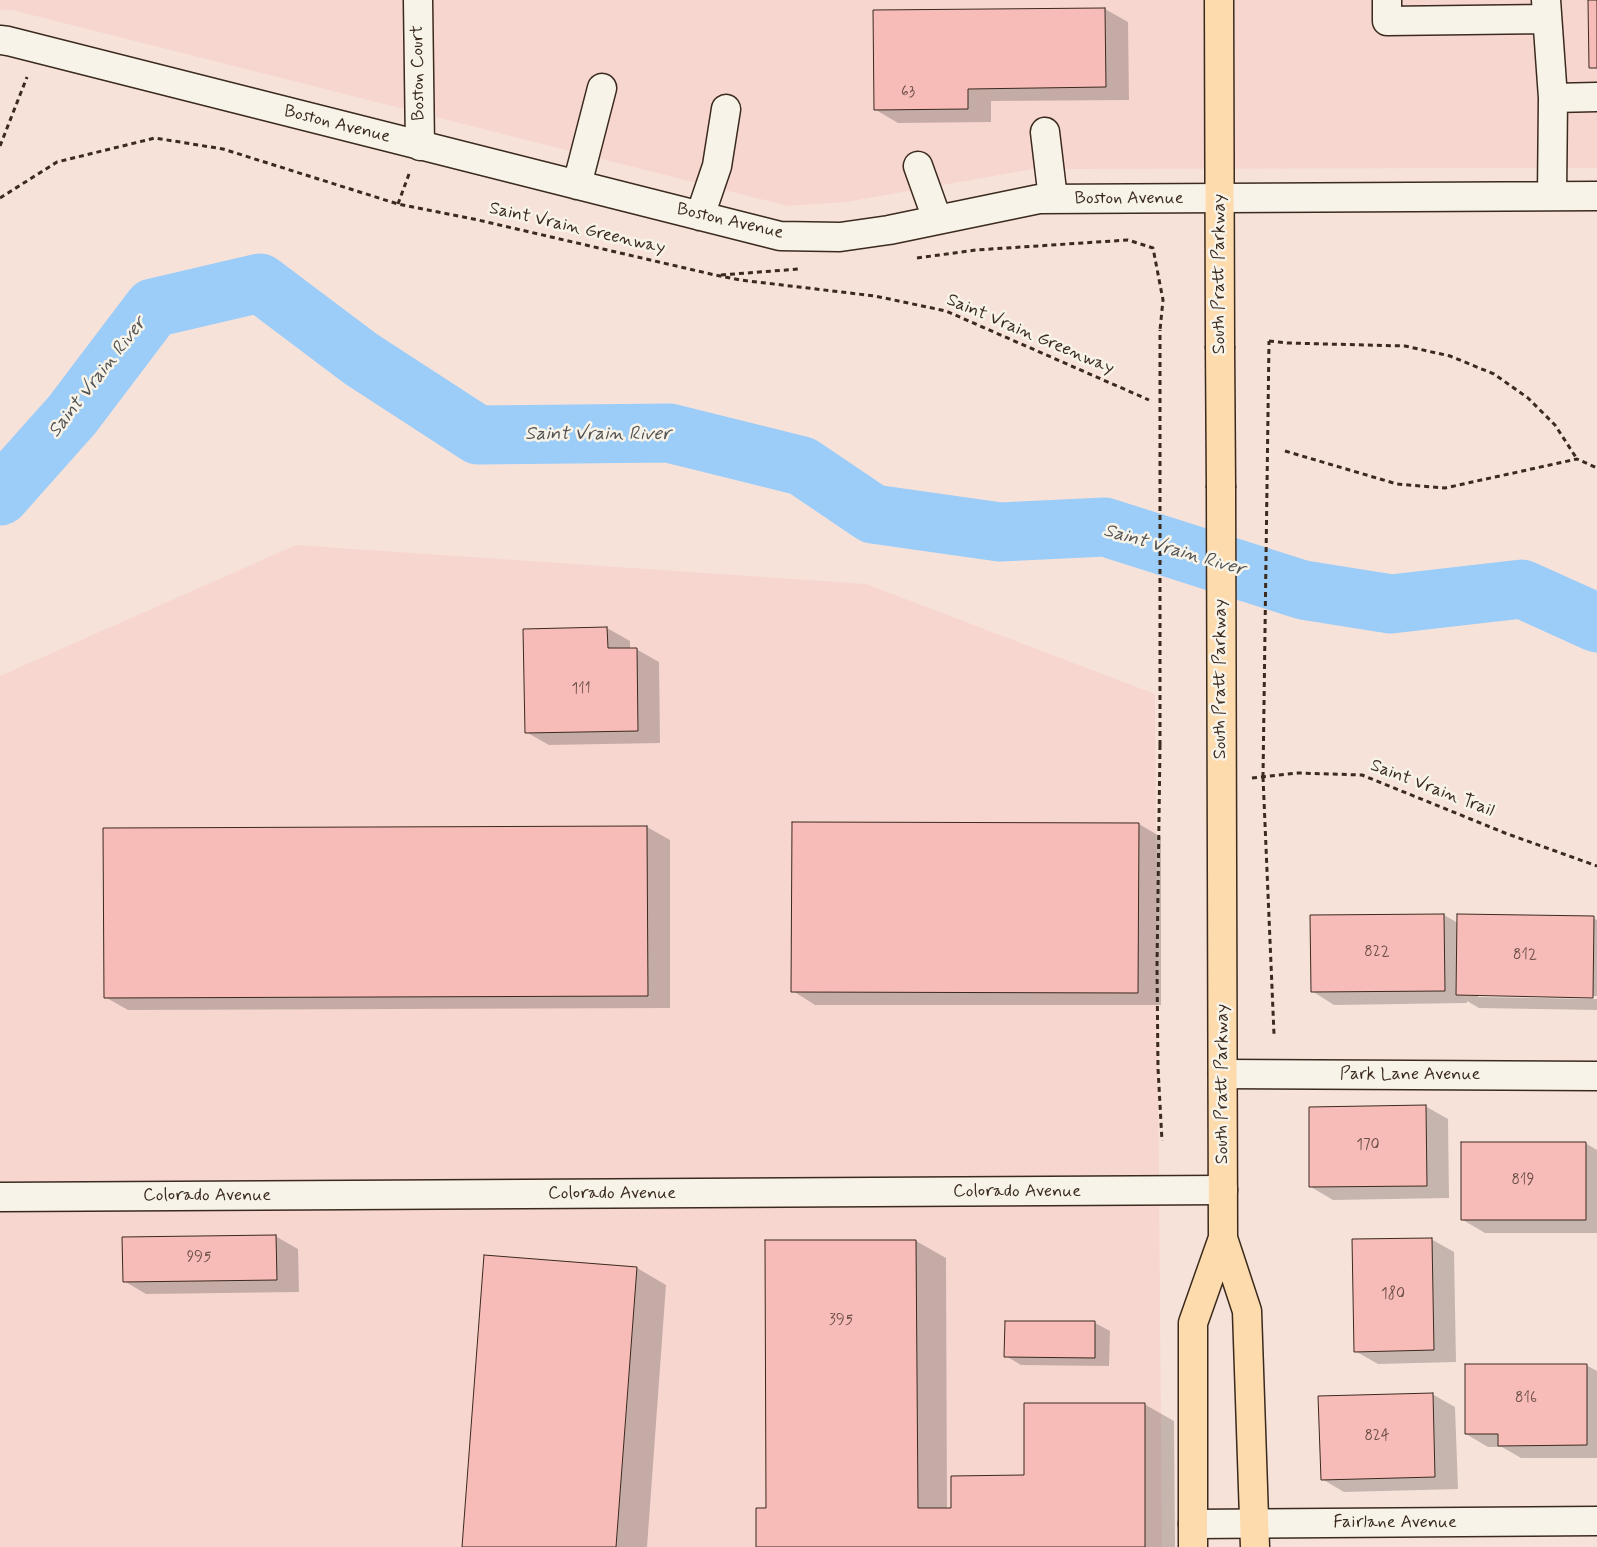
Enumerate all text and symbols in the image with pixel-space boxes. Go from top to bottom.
street label: Boston Court [407,25,431,121]
house number: 63 [901,84,915,102]
street label: Boston Avenue [282,101,392,149]
street label: Boston Avenue [1075,188,1183,210]
street label: South Pratt Parkway [1209,194,1231,354]
street label: Saint Vrain Greenway [487,198,667,260]
street label: Boston Avenue [674,199,786,245]
street label: Saint Vrain Greenway [943,290,1117,380]
water label: Saint Vrain River [44,314,152,442]
water label: Saint Vrain River [525,424,671,446]
water label: Saint Vrain River [1101,520,1247,582]
street label: South Pratt Parkway [1210,599,1232,759]
house number: 111 [572,681,590,699]
street label: Saint Vrain Trail [1367,755,1497,823]
house number: 822 [1364,944,1390,962]
house number: 812 [1513,947,1537,965]
street label: South Pratt Parkway [1212,1004,1234,1164]
street label: Park Lane Avenue [1340,1064,1480,1086]
house number: 170 [1356,1137,1380,1155]
house number: 819 [1512,1172,1534,1190]
street label: Colorado Avenue [953,1181,1081,1203]
street label: Colorado Avenue [548,1183,676,1205]
street label: Colorado Avenue [143,1185,271,1207]
house number: 995 [187,1249,211,1267]
house number: 180 [1381,1286,1405,1304]
house number: 395 [829,1312,853,1330]
house number: 816 [1515,1390,1537,1408]
house number: 824 [1364,1428,1390,1446]
street label: Fairlane Avenue [1333,1512,1457,1534]

